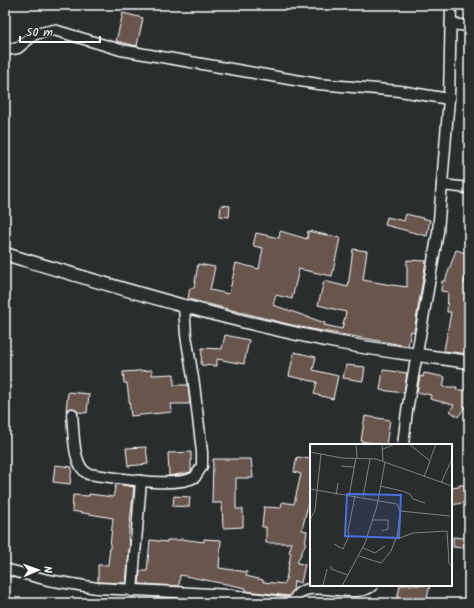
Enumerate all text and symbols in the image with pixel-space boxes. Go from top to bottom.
scale bar [20,18,100,44]
text: 50 m [26,23,53,42]
inset map [310,444,452,586]
north arrow [18,550,58,590]
text: N [38,566,56,574]

